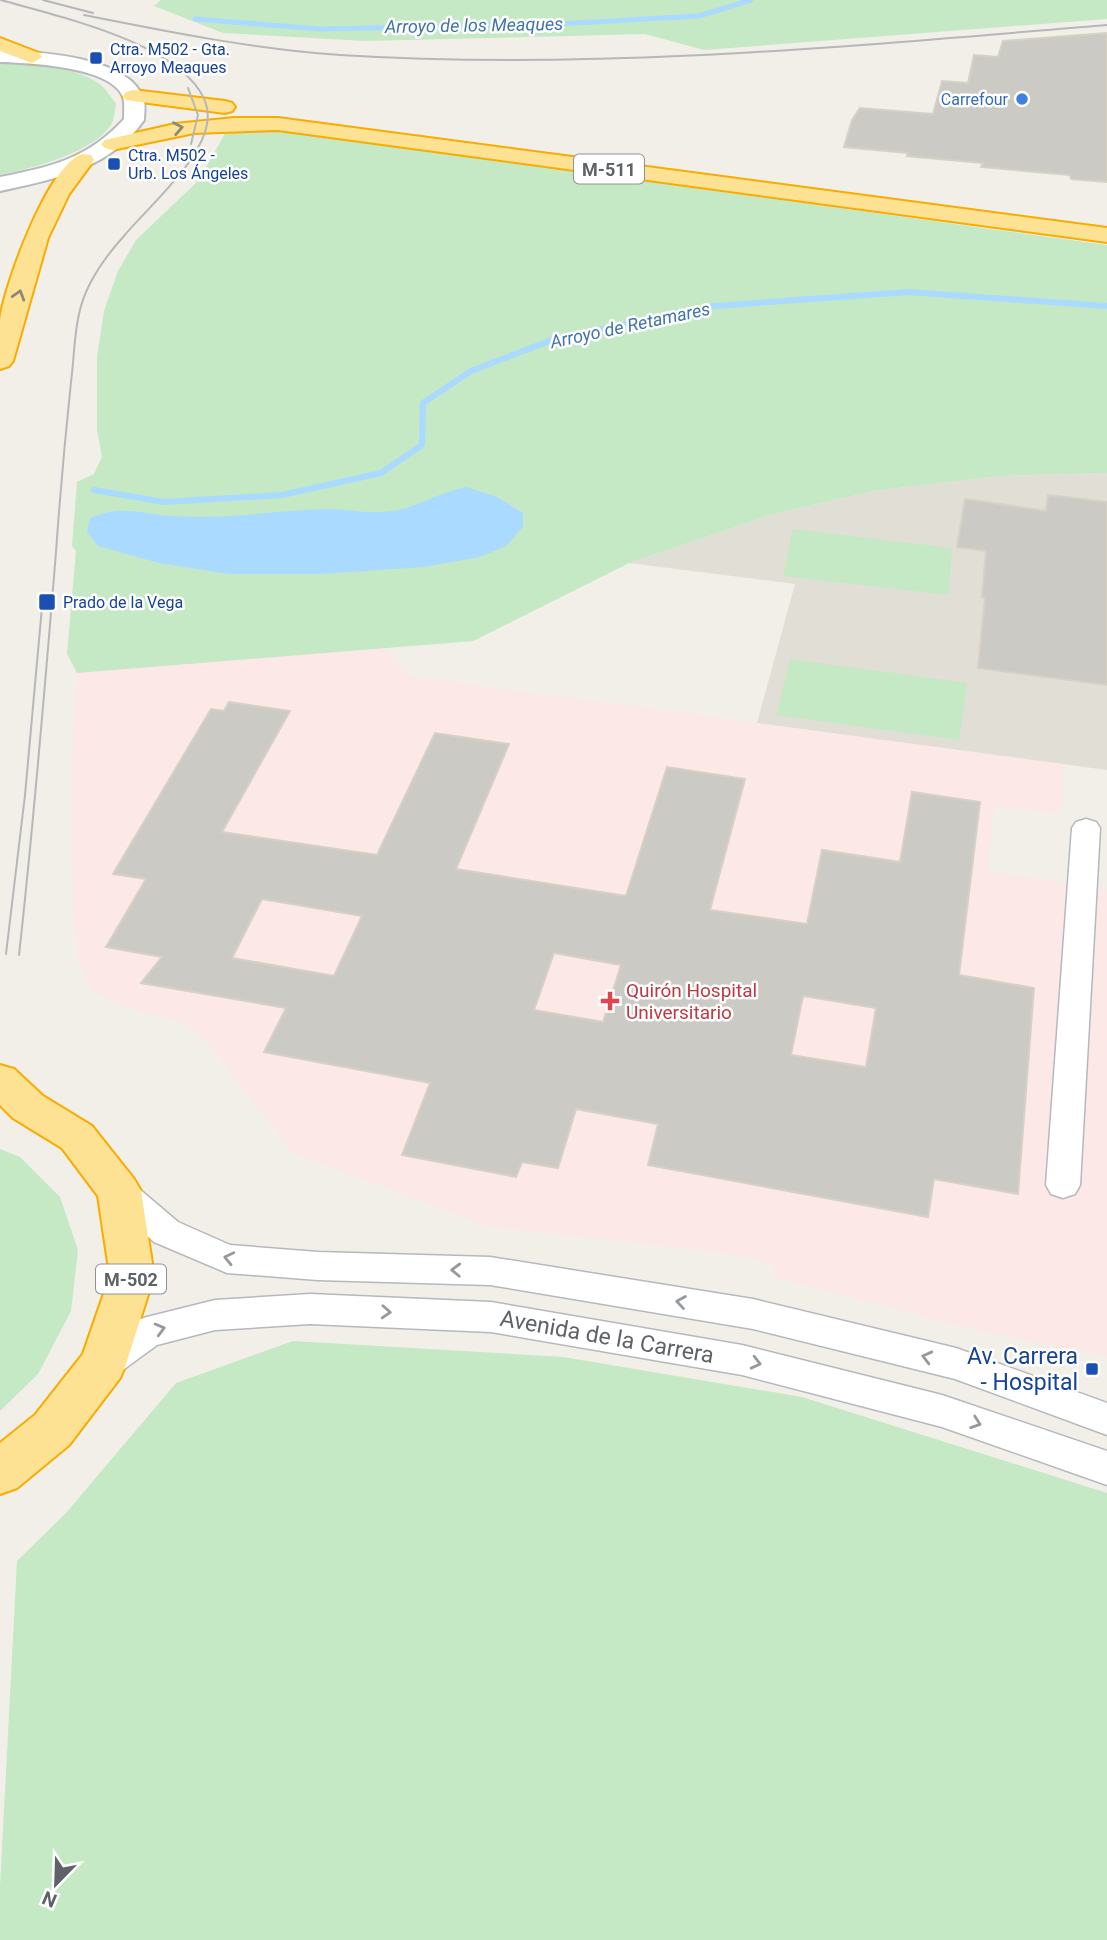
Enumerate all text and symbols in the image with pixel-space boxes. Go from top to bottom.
water label: Arroyo de los Meaques [384,13,563,37]
place label: Ctra. M502 - Gta. Arroyo Meaques [110,40,230,77]
marker: Ctra. M502 - Gta. Arroyo Meaques [88,50,104,66]
place label: Carrefour [941,90,1009,109]
marker: Carrefour [1014,91,1030,107]
one-way arrow [172,122,184,137]
place label: Ctra. M502 - Urb. Los Ángeles [128,146,248,183]
road number: M-511 [574,154,644,184]
marker: Ctra. M502 - Urb. Los Ángeles [106,156,122,172]
one-way arrow [10,289,25,301]
water label: Arroyo de Retamares [547,298,712,352]
marker: Prado de la Vega [37,592,57,612]
place label: Prado de la Vega [63,593,183,612]
place label: Quirón Hospital Universitario [626,979,757,1024]
marker: Quirón Hospital Universitario [600,991,620,1011]
one-way arrow [223,1251,235,1266]
one-way arrow [450,1263,461,1278]
road number: M-502 [96,1264,166,1294]
one-way arrow [675,1295,687,1310]
one-way arrow [381,1305,392,1320]
street label: Avenida de la Carrera [498,1305,716,1369]
one-way arrow [154,1323,166,1337]
place label: Av. Carrera - Hospital [967,1343,1078,1396]
one-way arrow [921,1351,933,1365]
one-way arrow [750,1355,762,1370]
marker: Av. Carrera - Hospital [1084,1361,1100,1377]
one-way arrow [969,1415,981,1429]
north arrow [21,1849,91,1919]
text: N [39,1886,60,1912]

